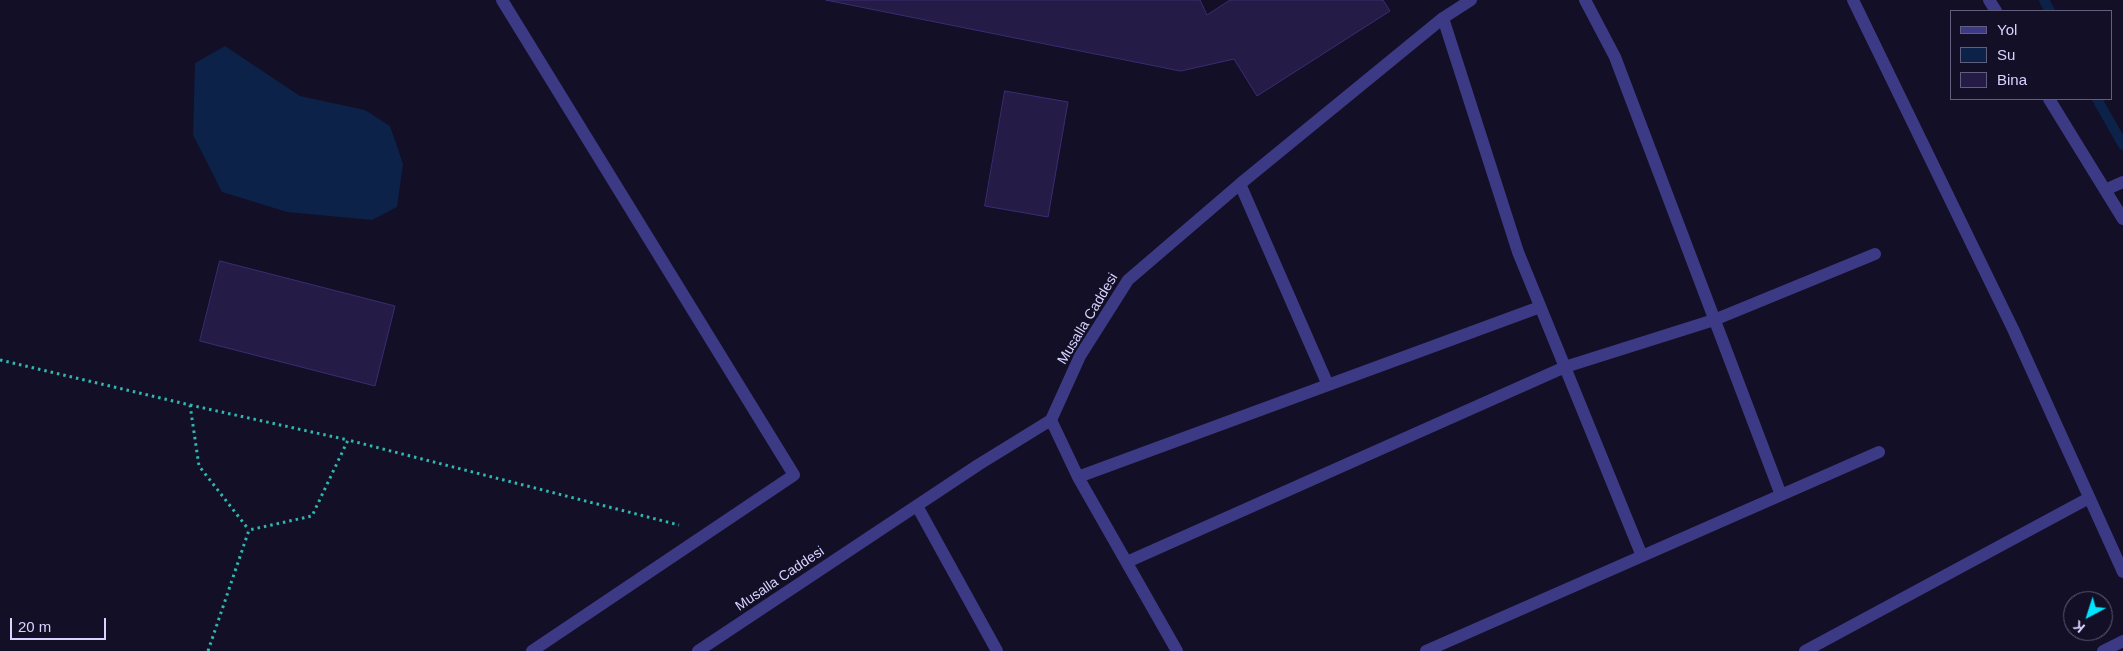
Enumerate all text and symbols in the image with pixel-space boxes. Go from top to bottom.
legend [1950,10,2113,100]
text: Yol [1997,21,2017,38]
text: Su [1997,46,2015,63]
text: Bina [1997,71,2027,88]
street label: Musalla Caddesi [1054,270,1122,368]
street label: Musalla Caddesi [732,543,828,615]
north arrow [2063,591,2113,641]
scale bar [12,608,109,640]
text: K [2070,617,2088,636]
text: 20 m [18,618,51,635]

